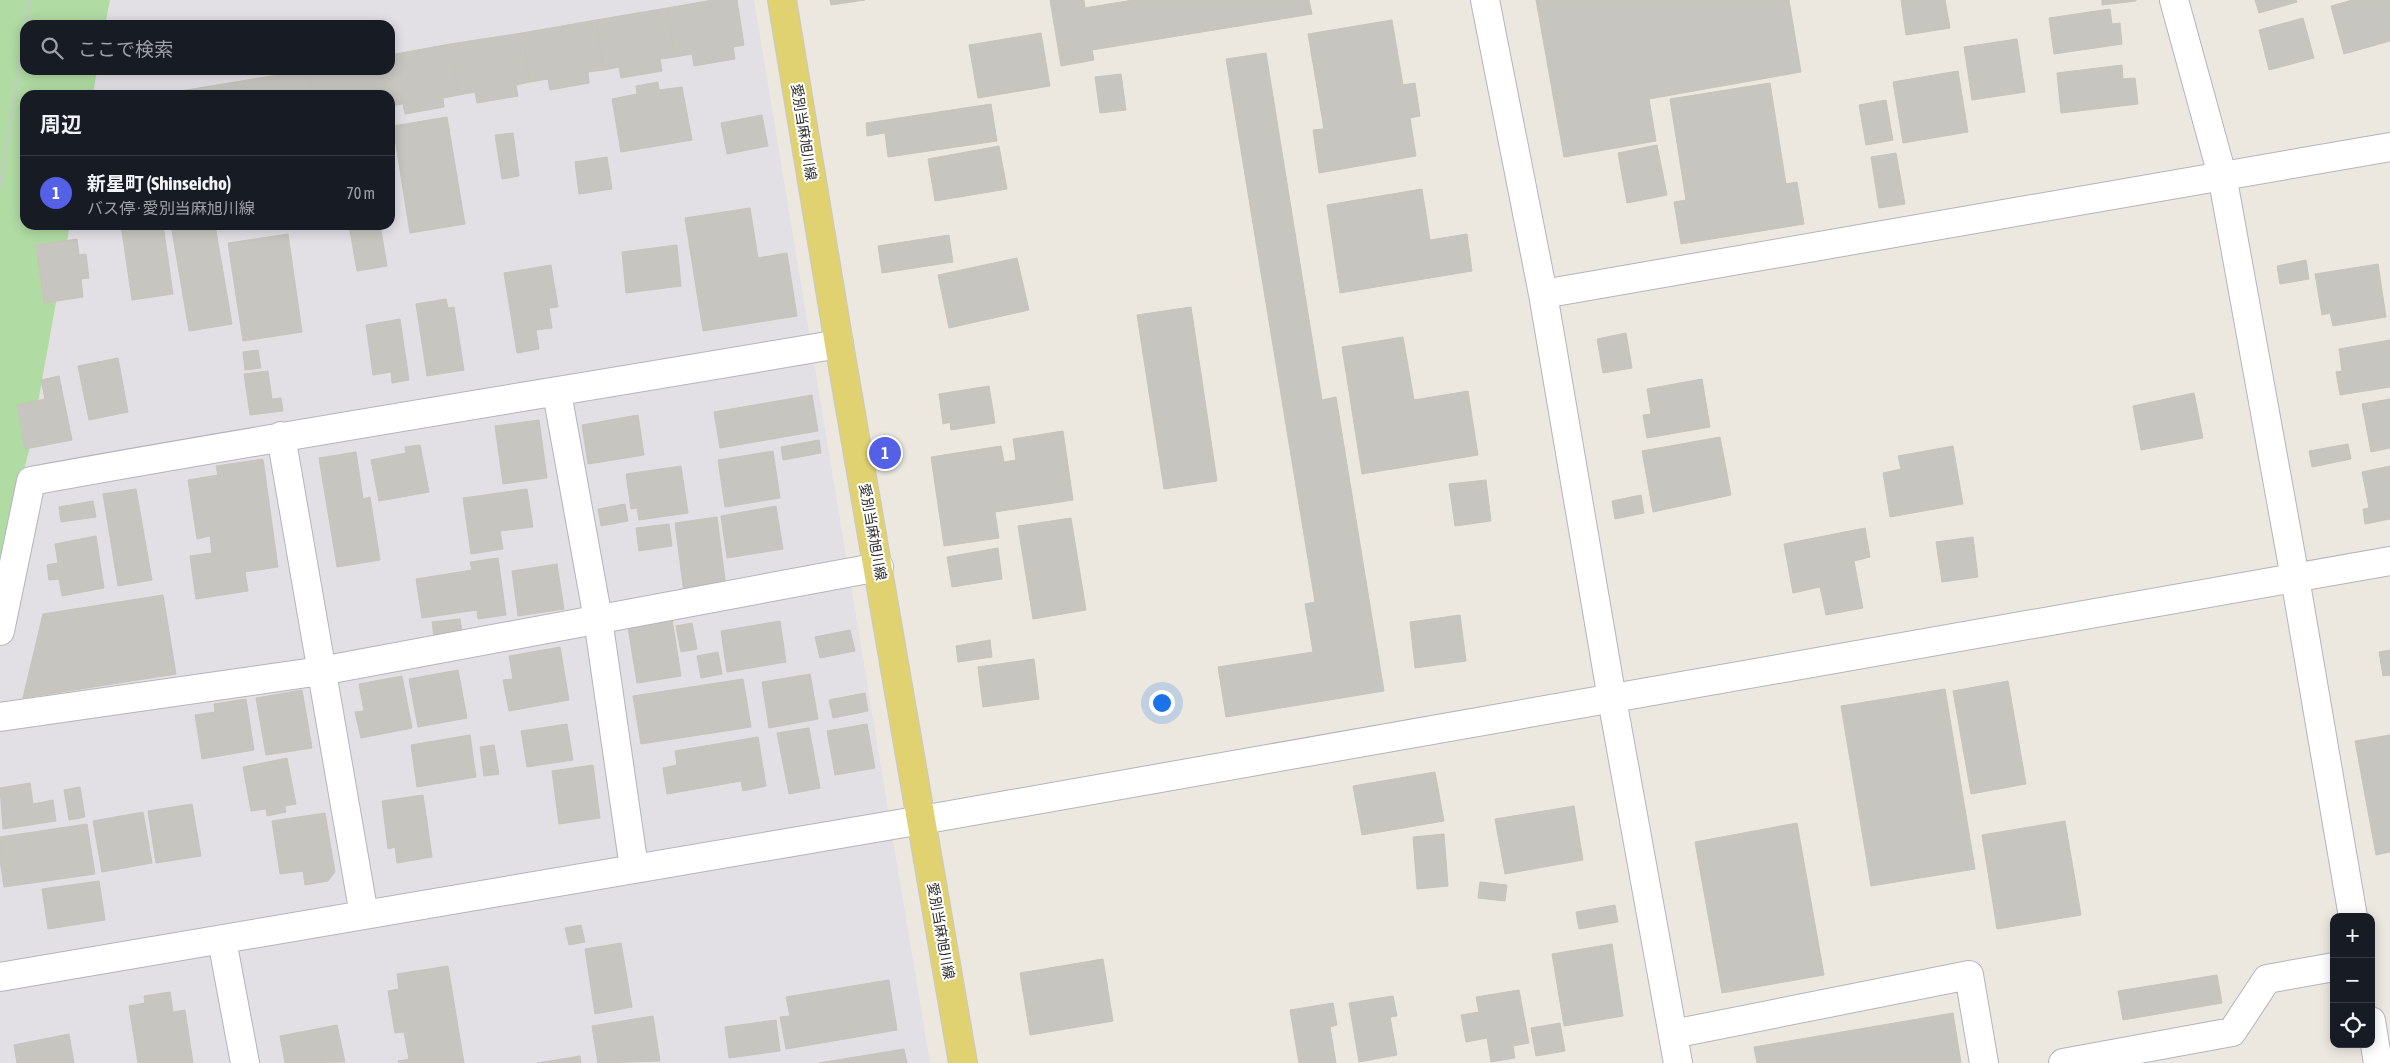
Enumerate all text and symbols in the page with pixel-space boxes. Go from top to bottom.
search box [20,20,395,75]
icon: search [38,34,66,62]
text: ここで検索 [78,38,173,60]
street label: 愛別当麻旭川線 [788,82,820,182]
text: 周辺 [40,112,82,136]
text: 新星町 (Shinseicho) [87,172,231,194]
text: 1 [52,184,60,202]
text: 70 m [346,184,375,202]
text: バス停 · 愛別当麻旭川線 [87,199,255,217]
pin: 1 [869,434,901,472]
street label: 愛別当麻旭川線 [857,482,889,582]
your location [1149,690,1175,716]
street label: 愛別当麻旭川線 [925,881,957,981]
map controls [2330,913,2375,1048]
button: + [2330,913,2375,958]
button: − [2330,958,2375,1003]
button: locate [2330,1003,2375,1048]

